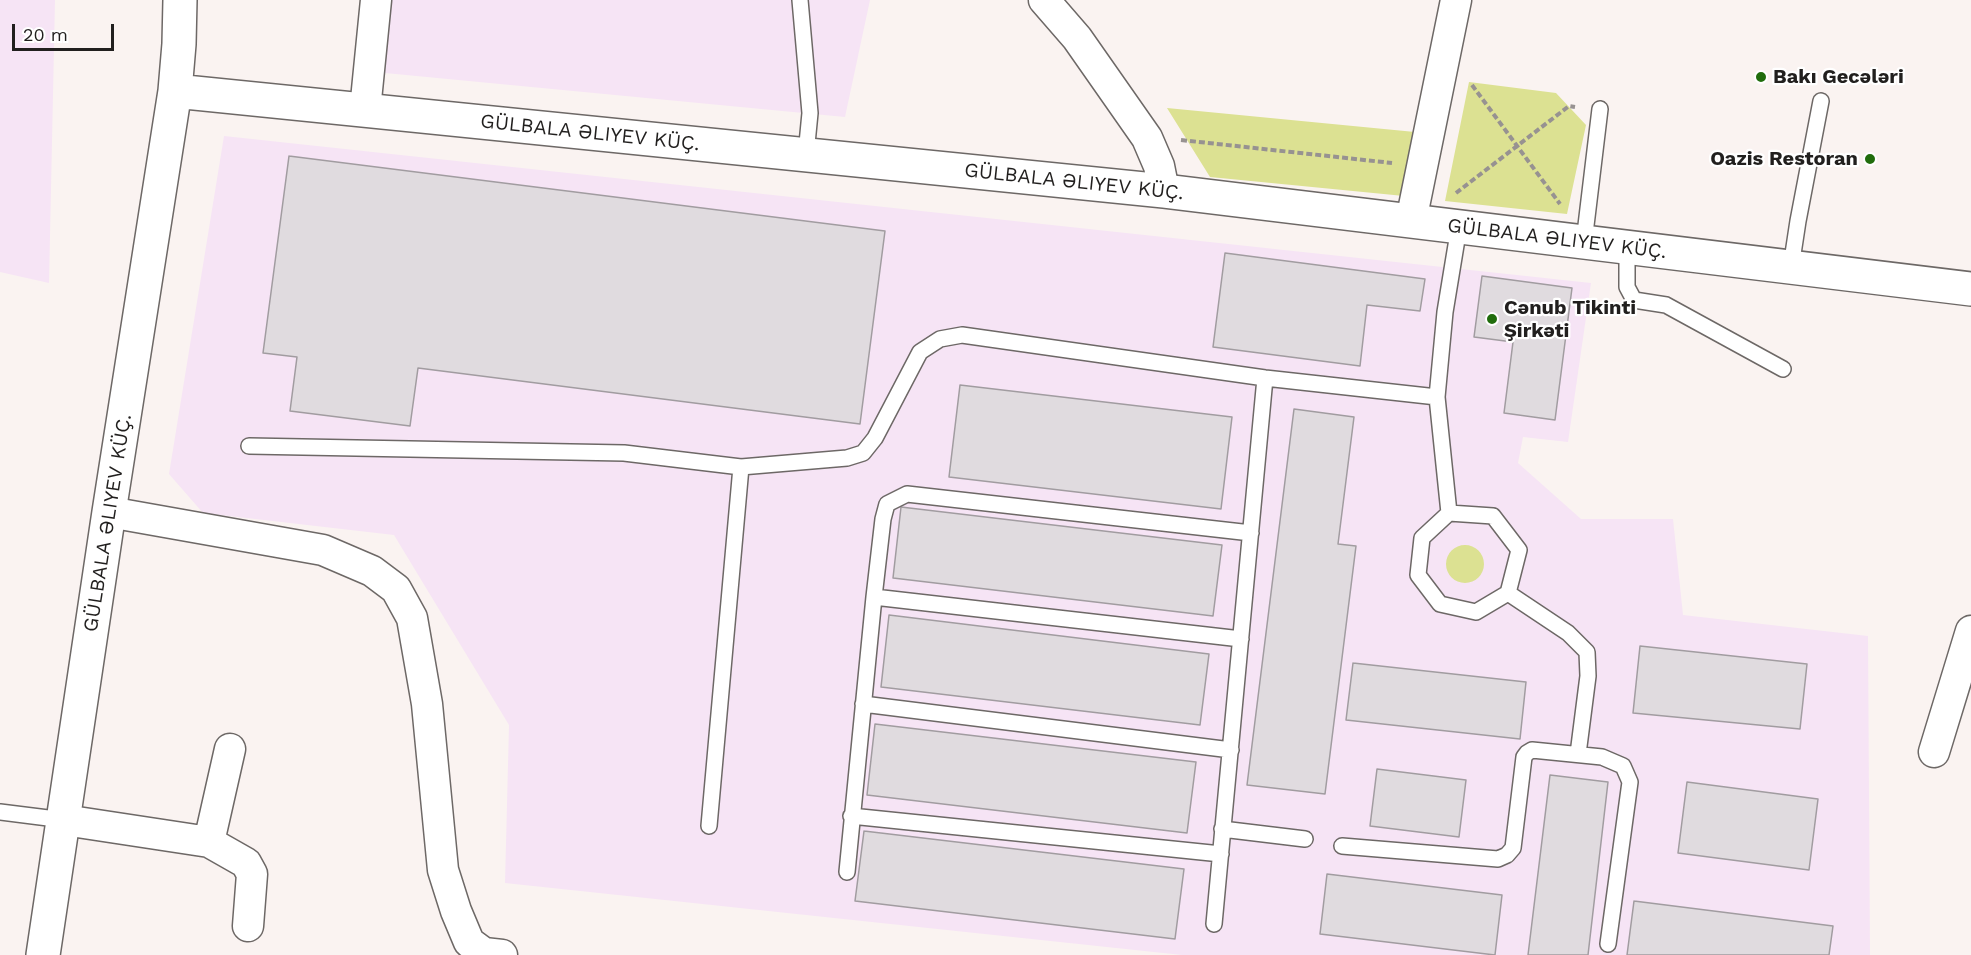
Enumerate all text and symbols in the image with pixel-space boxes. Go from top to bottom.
scale bar [15,12,117,50]
text: 20 m [23,24,68,45]
place label: Bakı Gecələri [1773,65,1904,89]
marker: Bakı Gecələri [1754,70,1768,84]
street label: GÜLBALA ƏLIYEV KÜÇ. [479,110,701,156]
place label: Oazis Restoran [1710,147,1858,171]
marker: Oazis Restoran [1863,152,1877,166]
street label: GÜLBALA ƏLIYEV KÜÇ. [963,159,1185,205]
street label: GÜLBALA ƏLIYEV KÜÇ. [1446,214,1668,264]
place label: Cənub Tikinti Şirkəti [1504,296,1636,343]
marker: Cənub Tikinti Şirkəti [1485,312,1499,326]
street label: GÜLBALA ƏLIYEV KÜÇ. [79,412,137,634]

